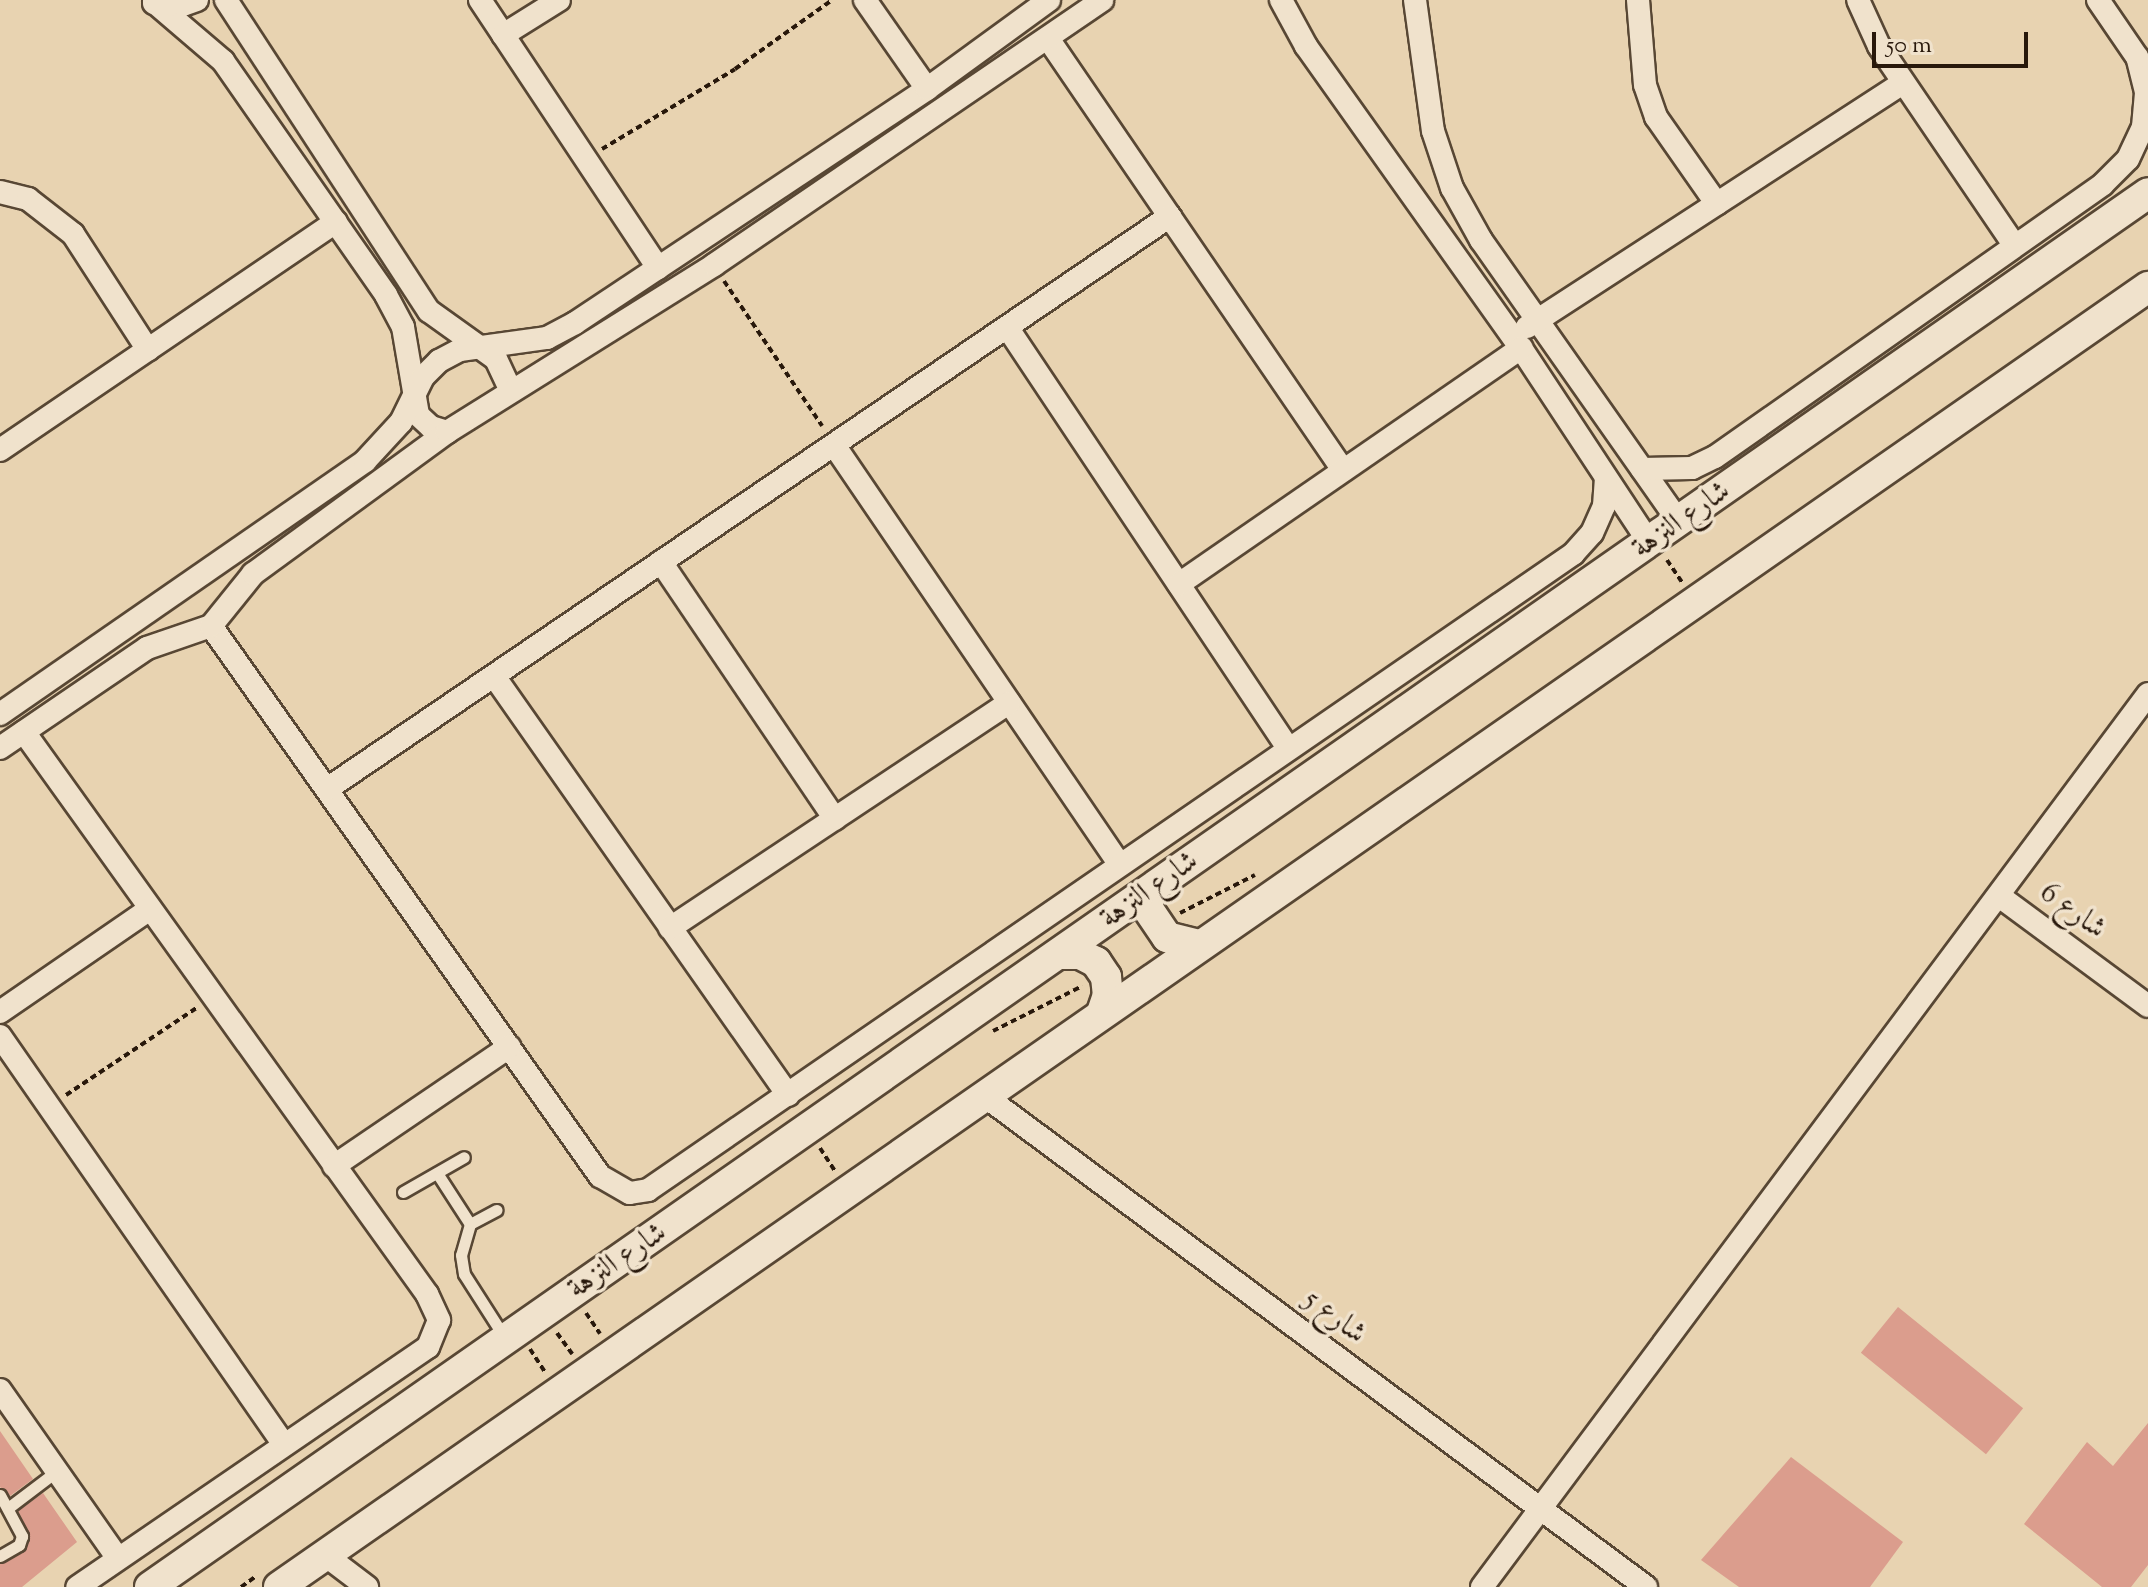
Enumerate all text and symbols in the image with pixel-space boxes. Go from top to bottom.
scale bar [1876,16,2032,66]
text: 50 m [1886,29,1932,63]
street label: شارع النزهة [1626,474,1738,568]
street label: شارع النزهة [1094,844,1206,938]
street label: شارع 6 [2032,876,2112,948]
street label: شارع النزهة [562,1216,674,1308]
street label: شارع 5 [1296,1283,1372,1353]

